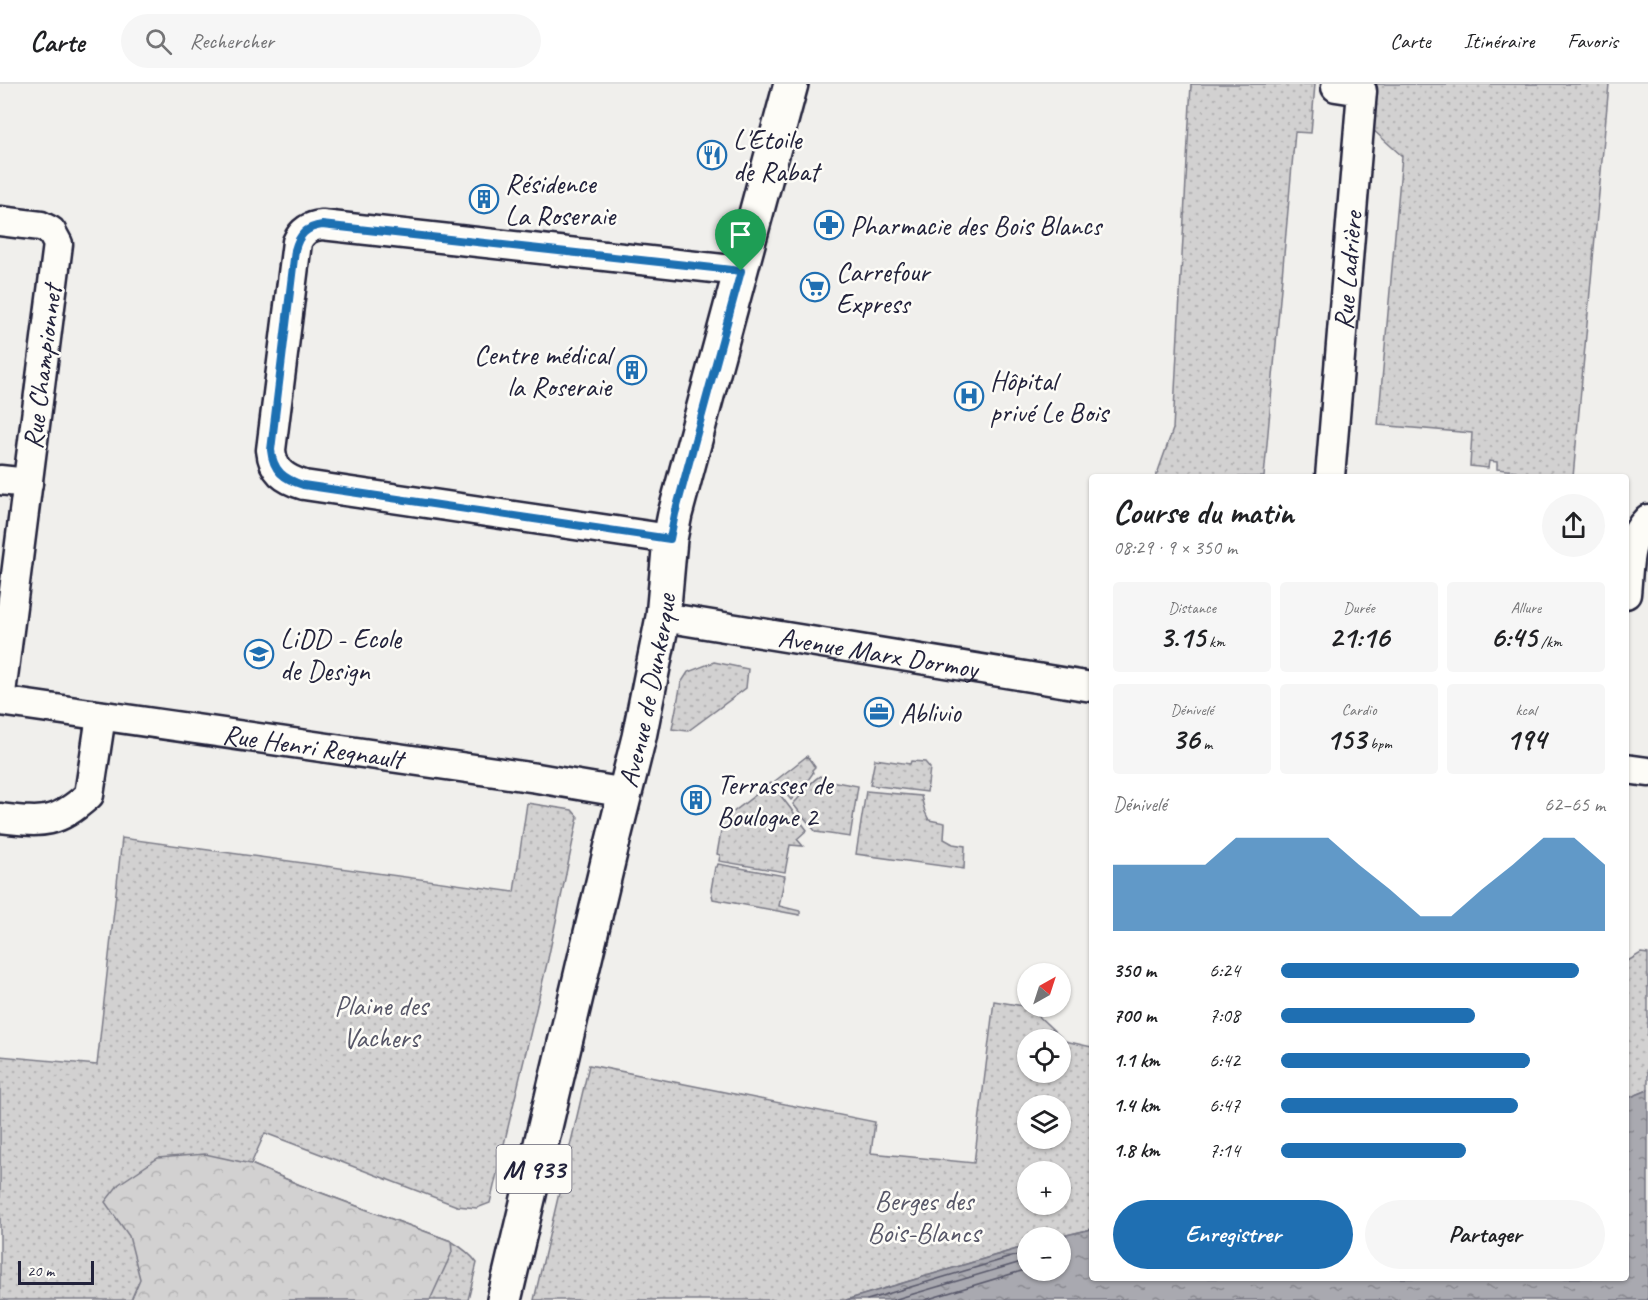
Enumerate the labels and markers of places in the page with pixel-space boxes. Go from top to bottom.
place label: L'Etoile de Rabat [733,122,823,189]
restaurant icon: L'Etoile de Rabat [696,139,728,171]
place label: Résidence La Roseraie [505,166,617,233]
building icon: Résidence La Roseraie [468,183,500,215]
place label: Pharmacie des Bois Blancs [850,208,1104,243]
pin [715,209,766,271]
pharmacy icon: Pharmacie des Bois Blancs [813,209,845,241]
place label: Carrefour Express [836,254,932,321]
supermarket icon: Carrefour Express [799,271,831,303]
place label: Centre médical la Roseraie [474,337,616,404]
building icon: Centre médical la Roseraie [616,354,648,386]
place label: Hôpital privé Le Bois [990,363,1110,430]
hospital icon: Hôpital privé Le Bois [953,380,985,412]
place label: LiDD - Ecole de Design [280,621,403,688]
school or university icon: LiDD - Ecole de Design [243,638,275,670]
place label: Ablivio [900,695,963,730]
office icon: Ablivio [863,696,895,728]
place label: Terrasses de Boulogne 2 [717,767,834,834]
building icon: Terrasses de Boulogne 2 [680,784,712,816]

